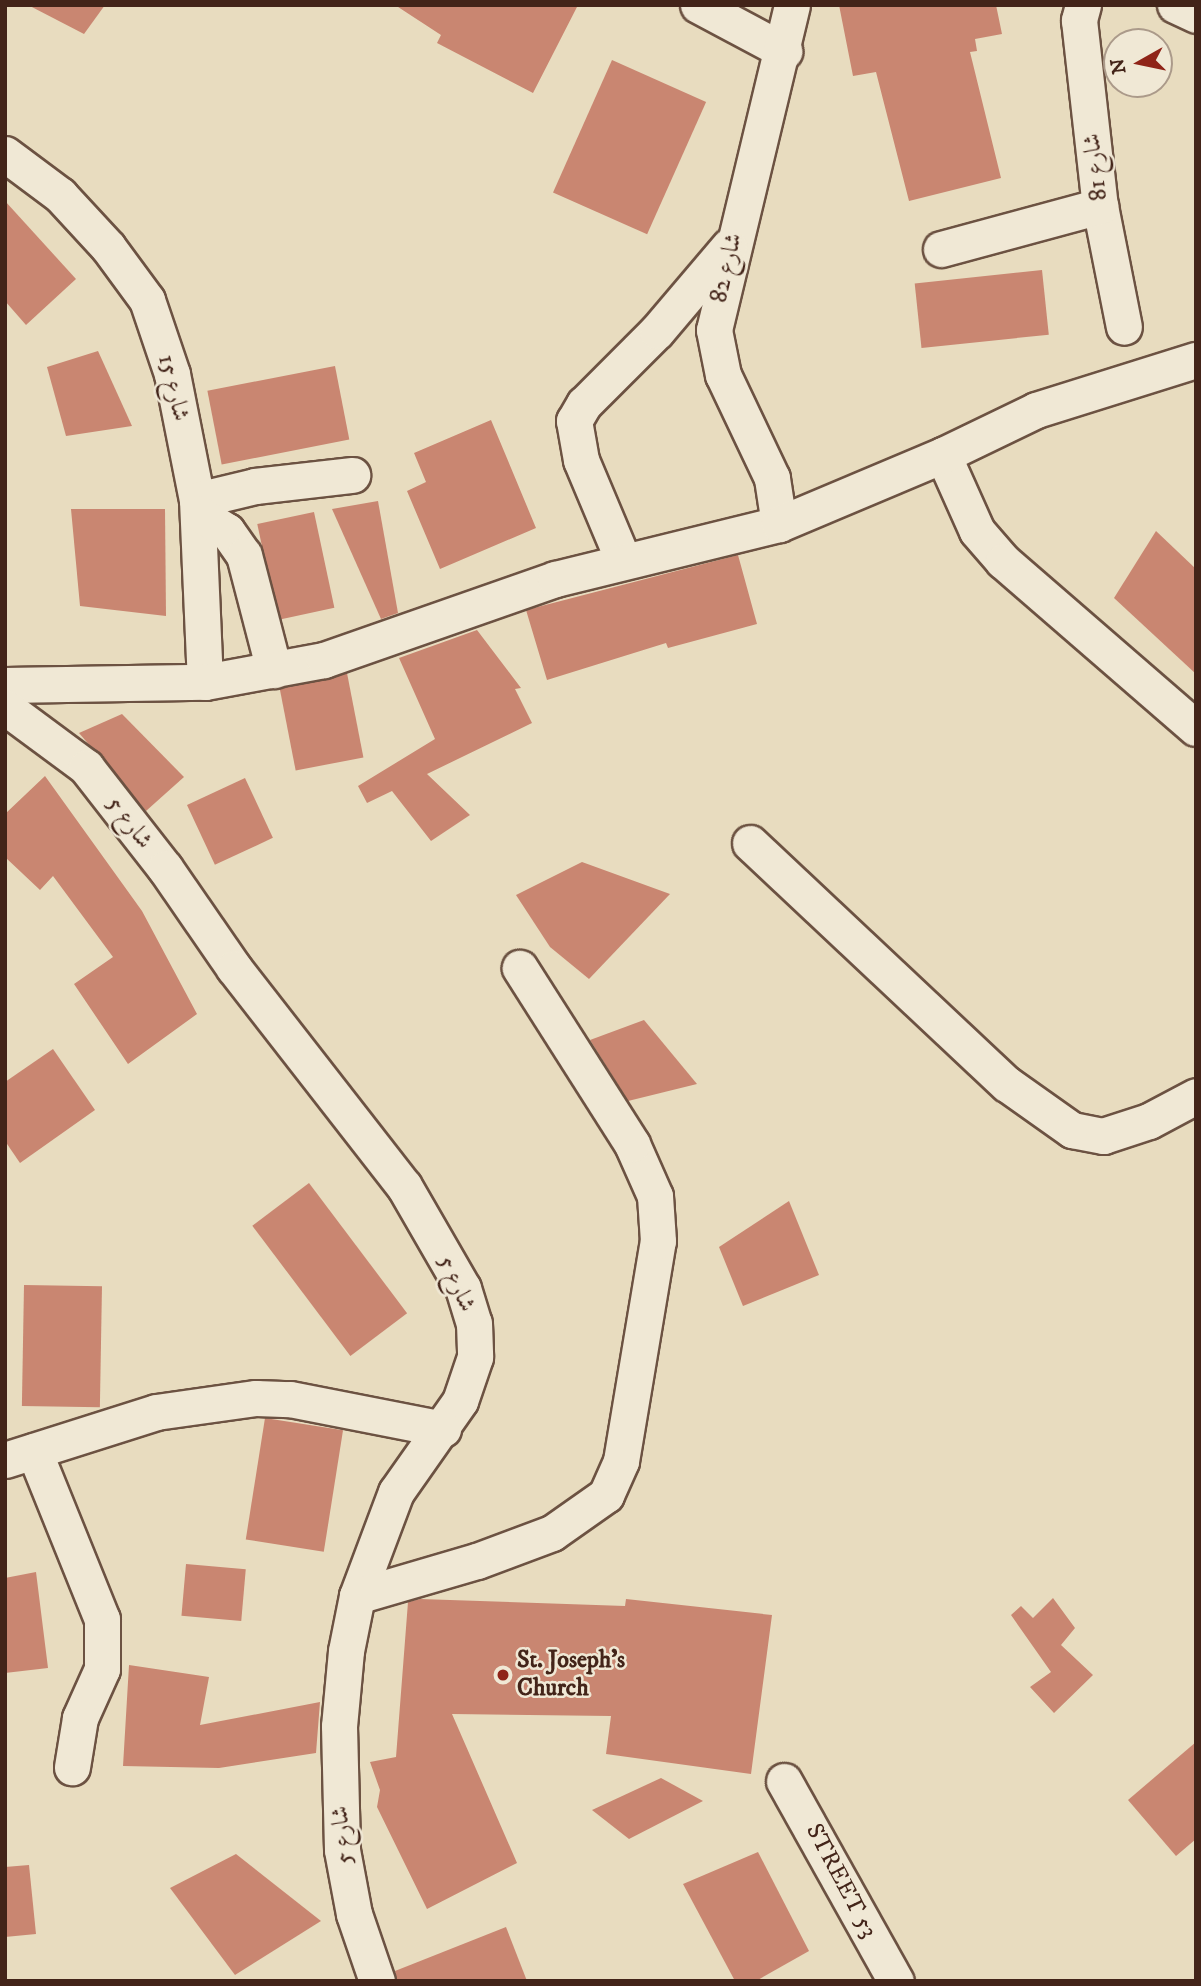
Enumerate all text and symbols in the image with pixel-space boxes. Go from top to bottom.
north arrow [1103,28,1173,98]
text: N [1106,57,1131,76]
street label: شارع 81 [1078,132,1114,202]
street label: شارع 82 [705,230,749,306]
street label: شارع 15 [151,352,195,424]
street label: شارع 5 [100,791,158,855]
street label: شارع 5 [431,1251,481,1317]
place label: St. Joseph's Church [517,1647,625,1703]
marker: St. Joseph's Church [495,1667,511,1683]
street label: شارع 5 [326,1804,360,1866]
street label: STREET 53 [799,1819,883,1943]

